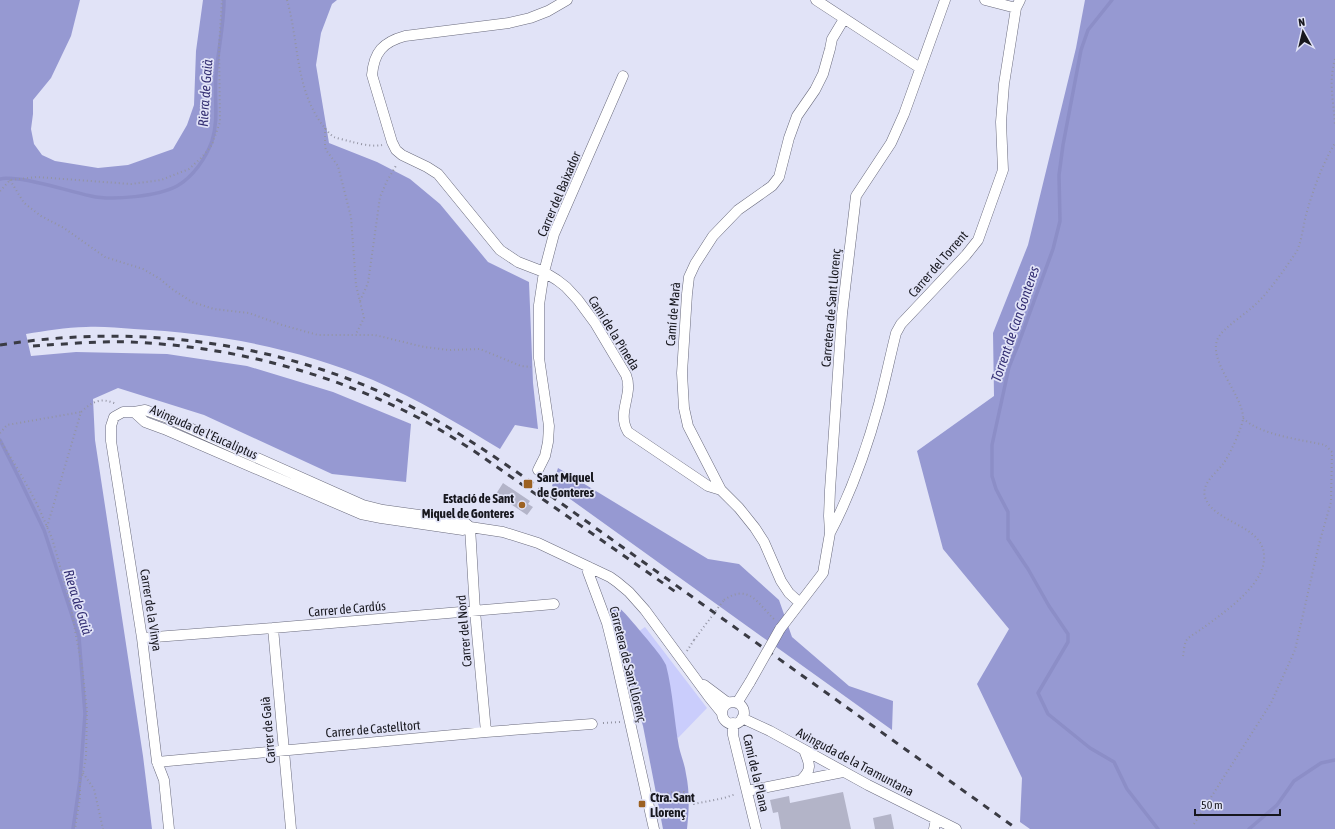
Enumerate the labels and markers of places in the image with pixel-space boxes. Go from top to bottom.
place label: Sant Miquel de Gonteres [537,470,594,500]
marker: Sant Miquel de Gonteres [522,478,534,490]
place label: Estació de Sant Miquel de Gonteres [422,491,514,521]
marker: Estació de Sant Miquel de Gonteres [517,500,527,510]
place label: Ctra. Sant Llorenç [650,790,695,820]
marker: Ctra. Sant Llorenç [637,799,647,809]

